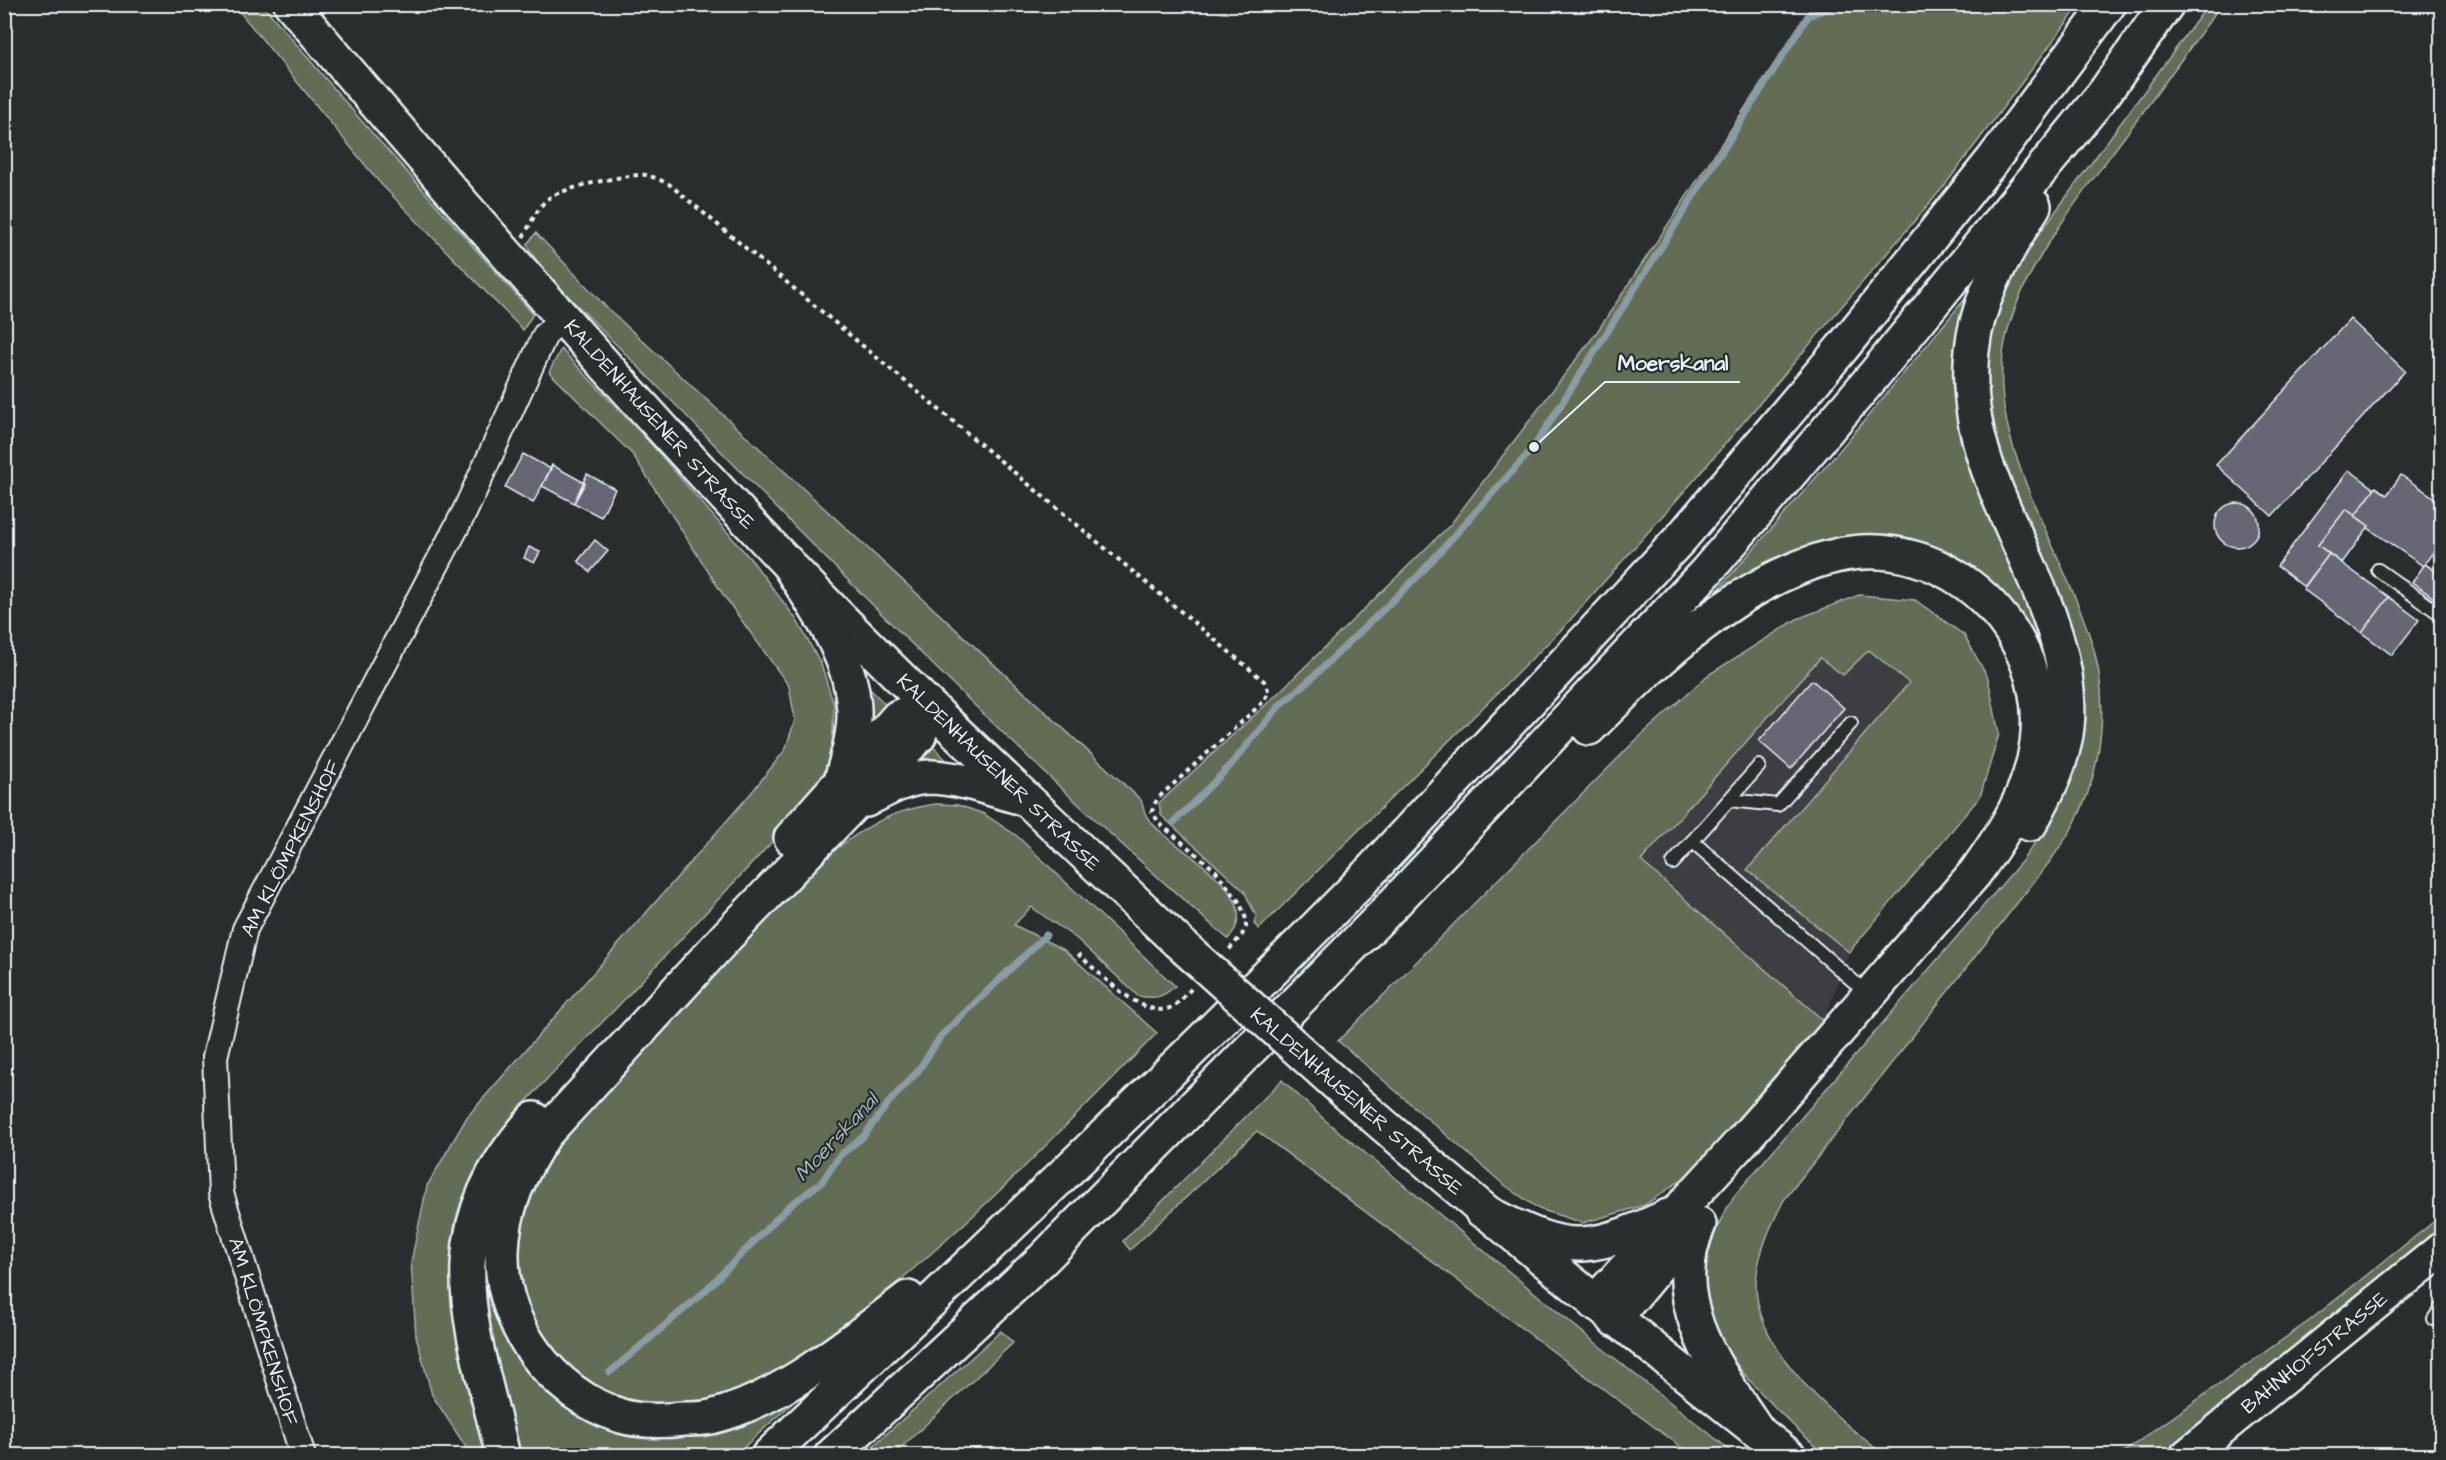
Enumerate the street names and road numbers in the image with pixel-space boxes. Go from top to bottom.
street label: KALDENHAUSENER STRASSE [557,314,761,536]
street label: KALDENHAUSENER STRASSE [890,668,1107,878]
street label: AM KLÖMPKENSHOF [234,755,348,942]
street label: KALDENHAUSENER STRASSE [1244,1001,1469,1202]
street label: AM KLÖMPKENSHOF [221,1234,305,1429]
street label: BAHNHOFSTRASSE [2235,1285,2394,1421]

